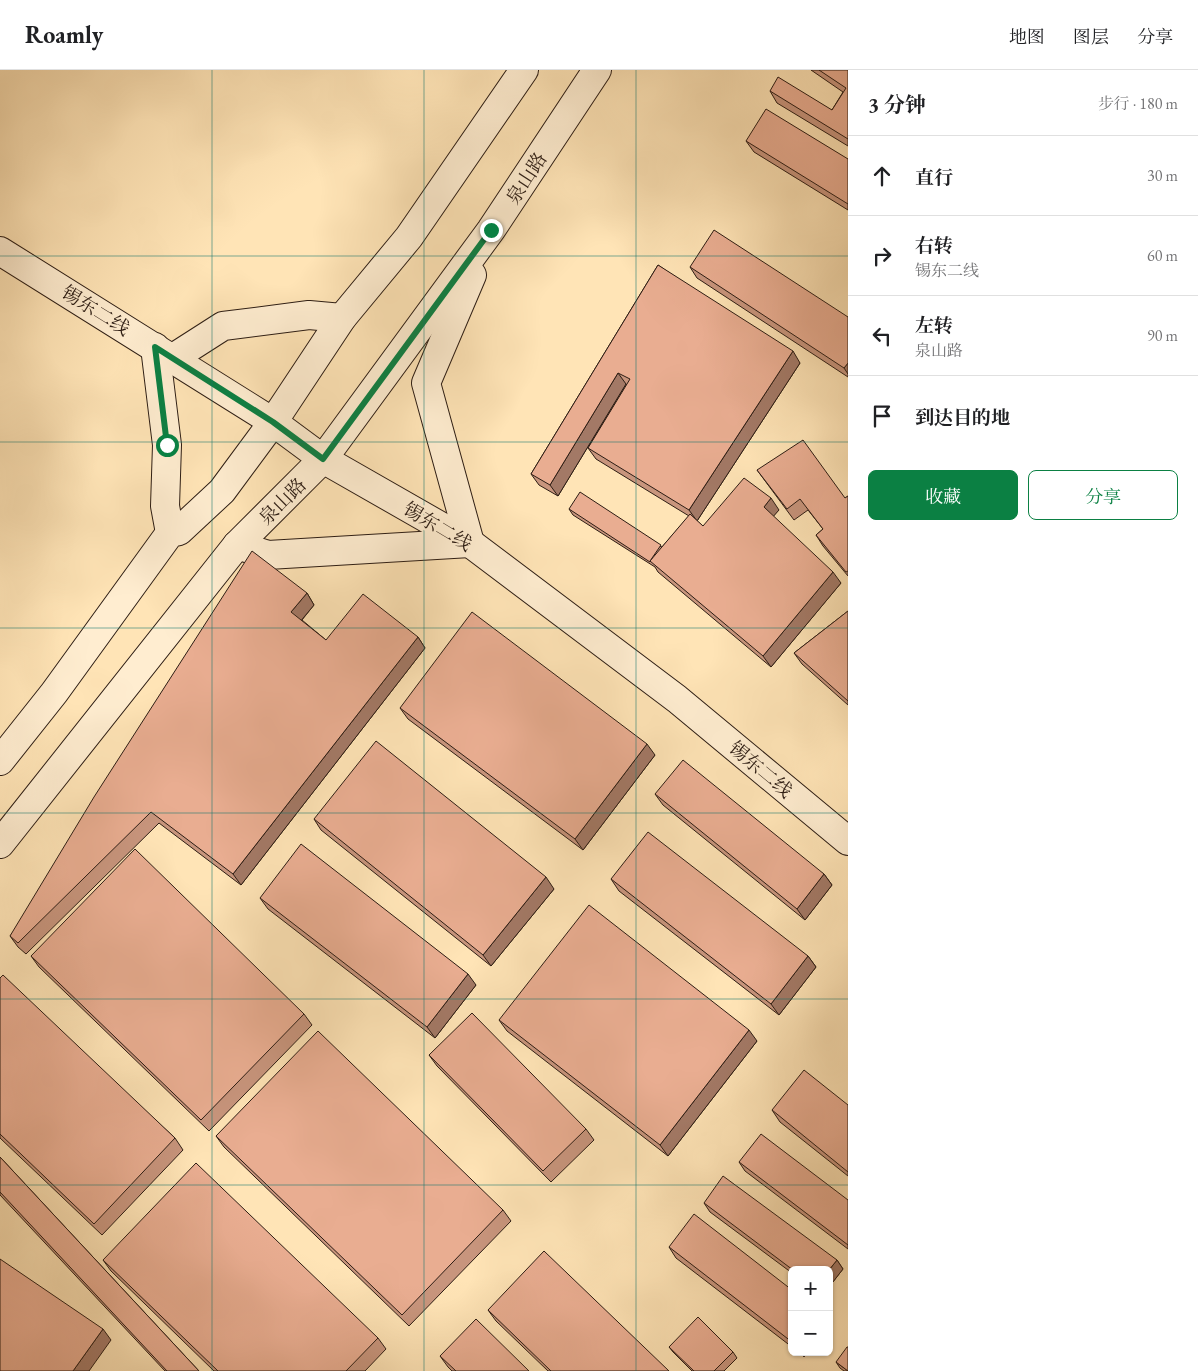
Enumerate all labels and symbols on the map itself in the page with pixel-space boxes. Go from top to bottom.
street label: 泉山路 [500,148,552,209]
route end [480,219,503,242]
street label: 锡东二线 [57,280,135,341]
route start [156,434,179,457]
street label: 泉山路 [253,472,311,530]
street label: 锡东二线 [399,496,477,557]
street label: 锡东二线 [724,735,798,803]

